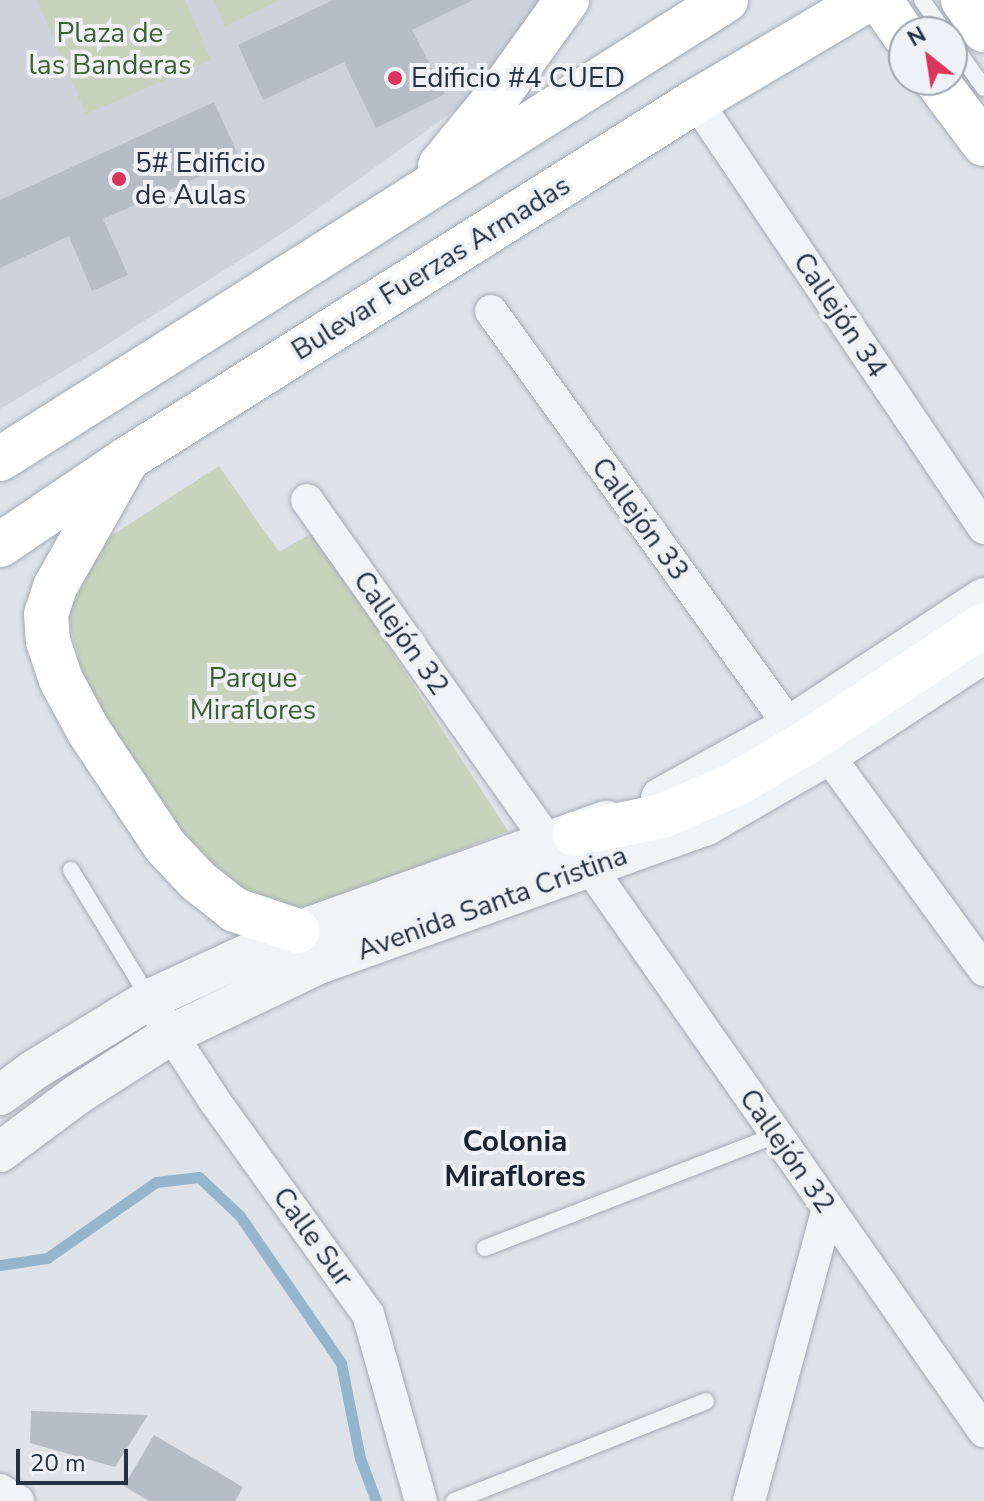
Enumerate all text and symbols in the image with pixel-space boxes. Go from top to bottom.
park label: Plaza de las Banderas [29,16,191,82]
north arrow [888,16,968,96]
text: N [902,20,932,54]
place label: Edificio #4 CUED [411,61,625,95]
marker: Edificio #4 CUED [386,69,404,87]
place label: 5# Edificio de Aulas [135,146,266,212]
street label: Bulevar Fuerzas Armadas [286,169,576,367]
marker: 5# Edificio de Aulas [110,170,128,188]
street label: Callejón 34 [786,246,894,384]
street label: Callejón 33 [584,451,696,587]
street label: Callejón 32 [346,565,456,701]
park label: Parque Miraflores [190,661,316,727]
street label: Avenida Santa Cristina [352,838,632,968]
street label: Callejón 32 [732,1083,842,1219]
district label: Colonia Miraflores [444,1124,586,1194]
street label: Calle Sur [266,1181,360,1293]
scale bar [20,1433,132,1483]
text: 20 m [30,1447,86,1479]

